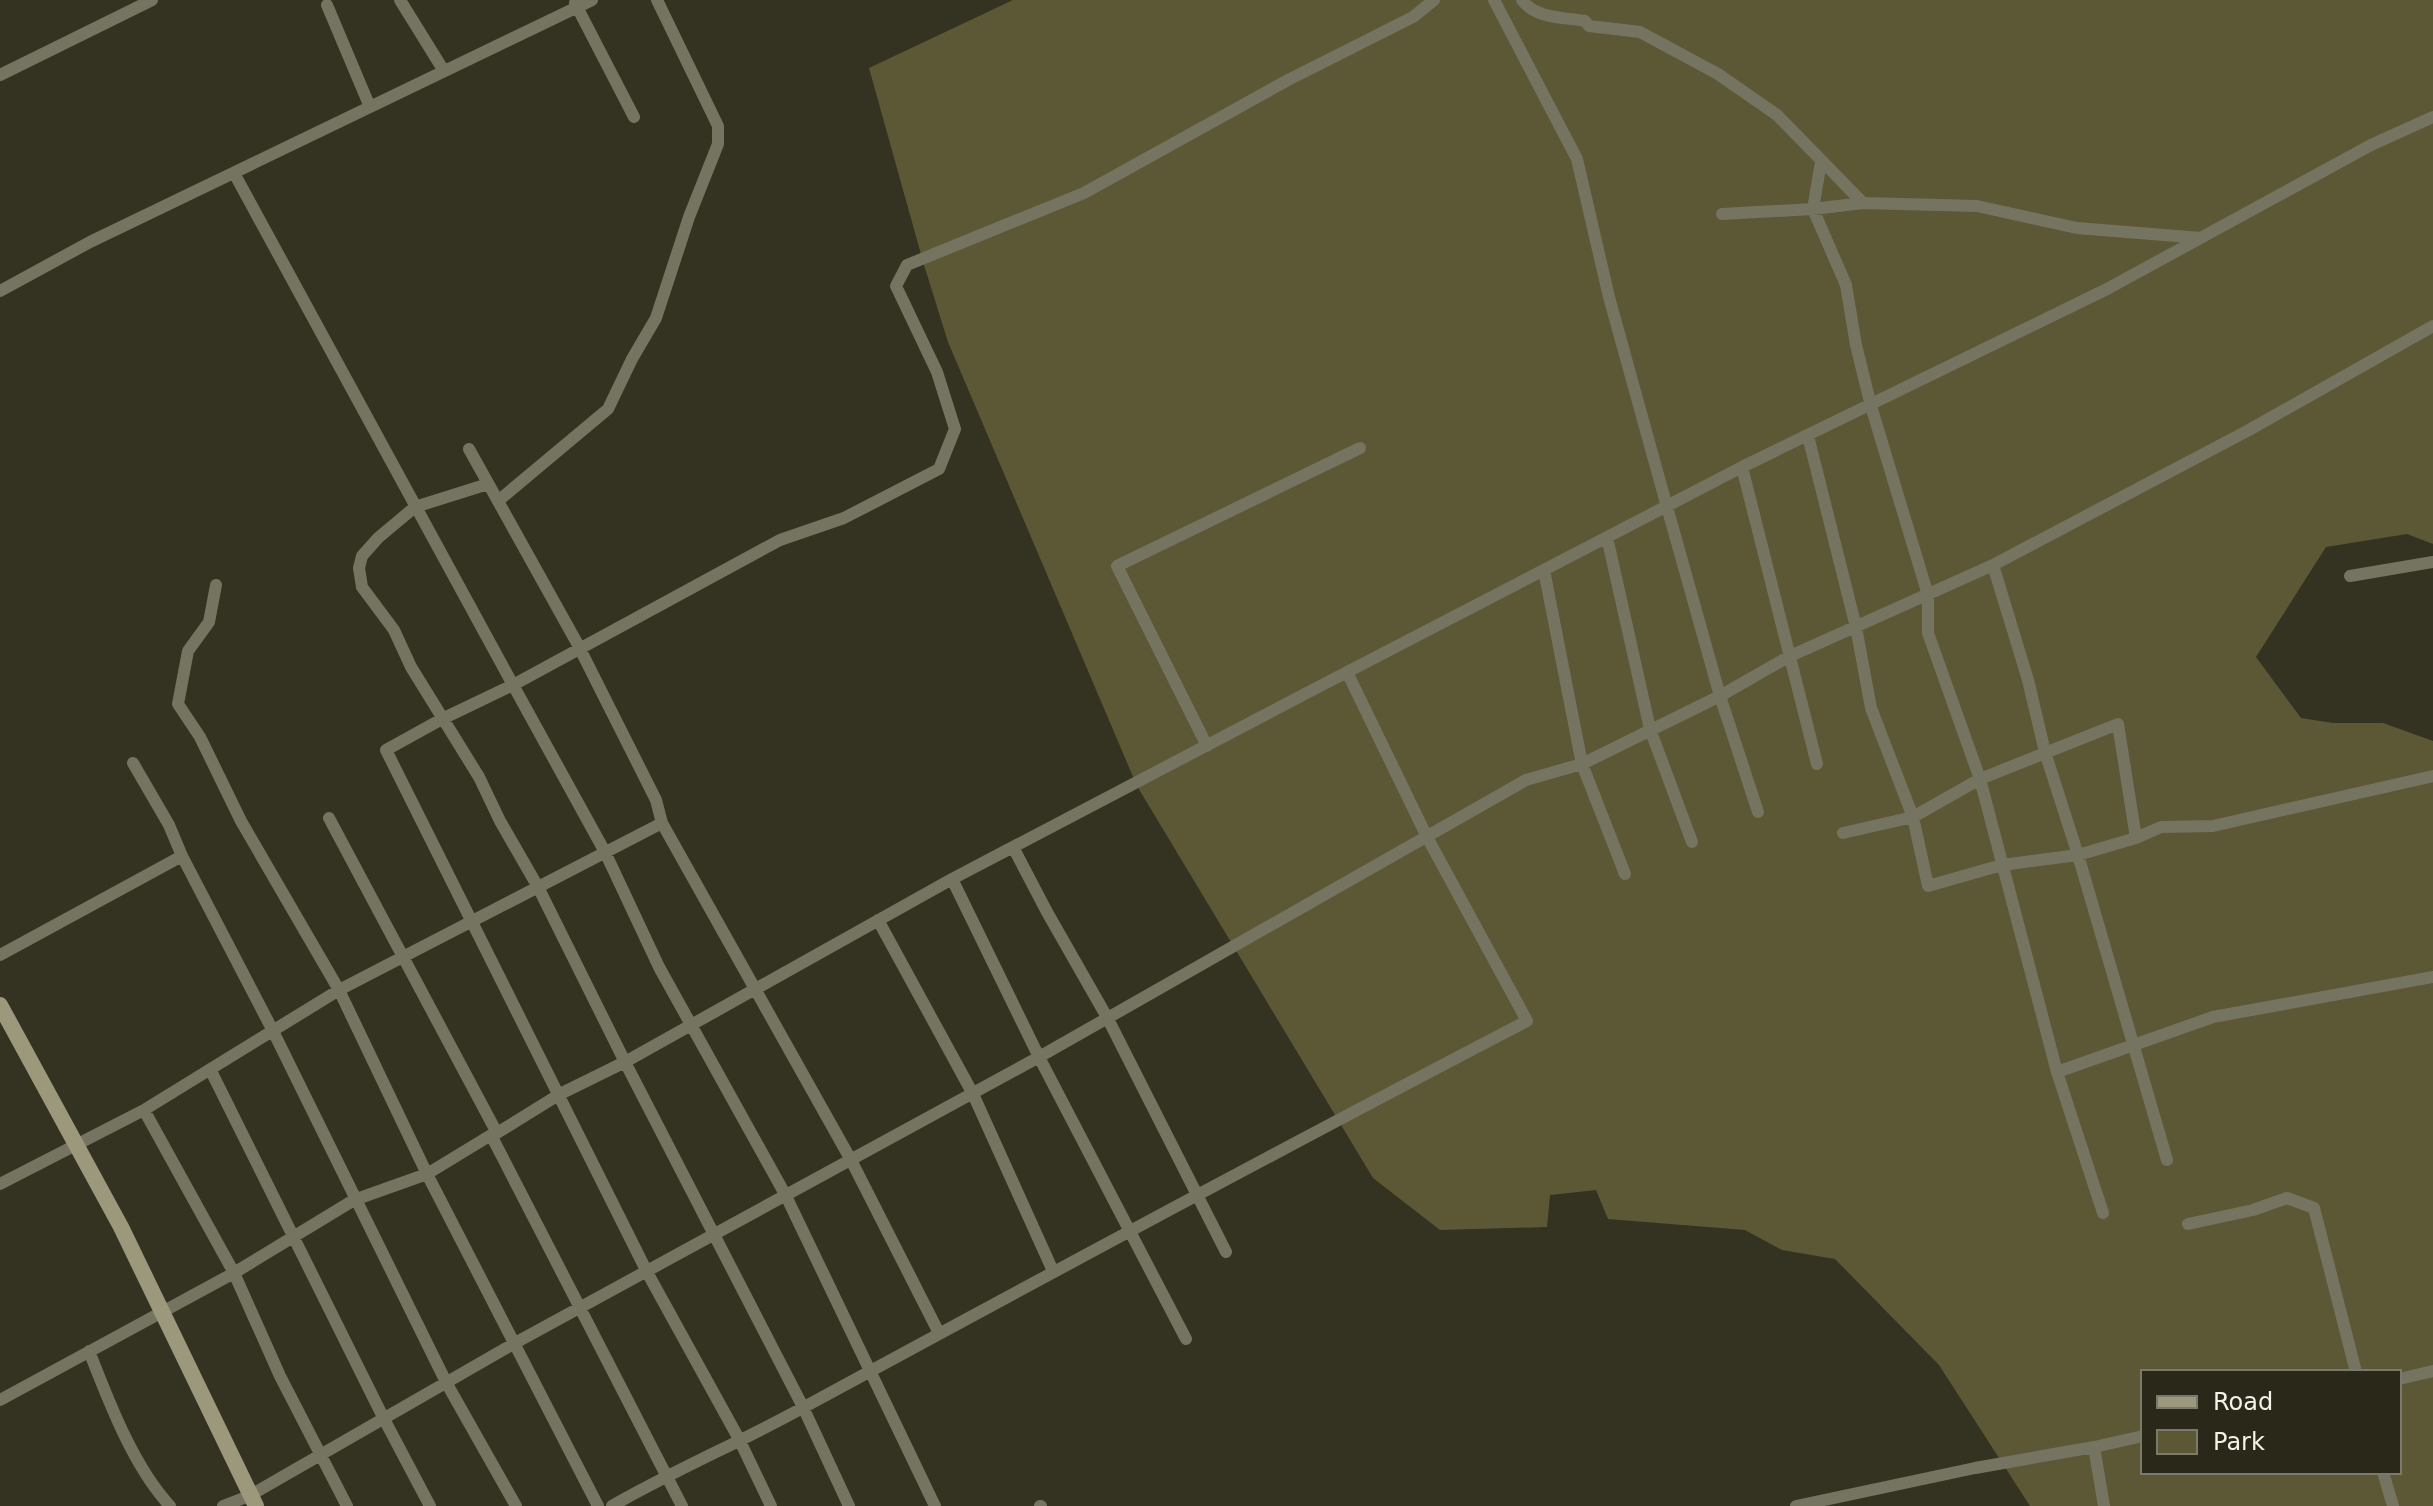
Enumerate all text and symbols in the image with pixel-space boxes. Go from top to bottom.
legend [2141,1370,2401,1474]
text: Road [2213,1388,2273,1416]
text: Park [2213,1428,2265,1456]

